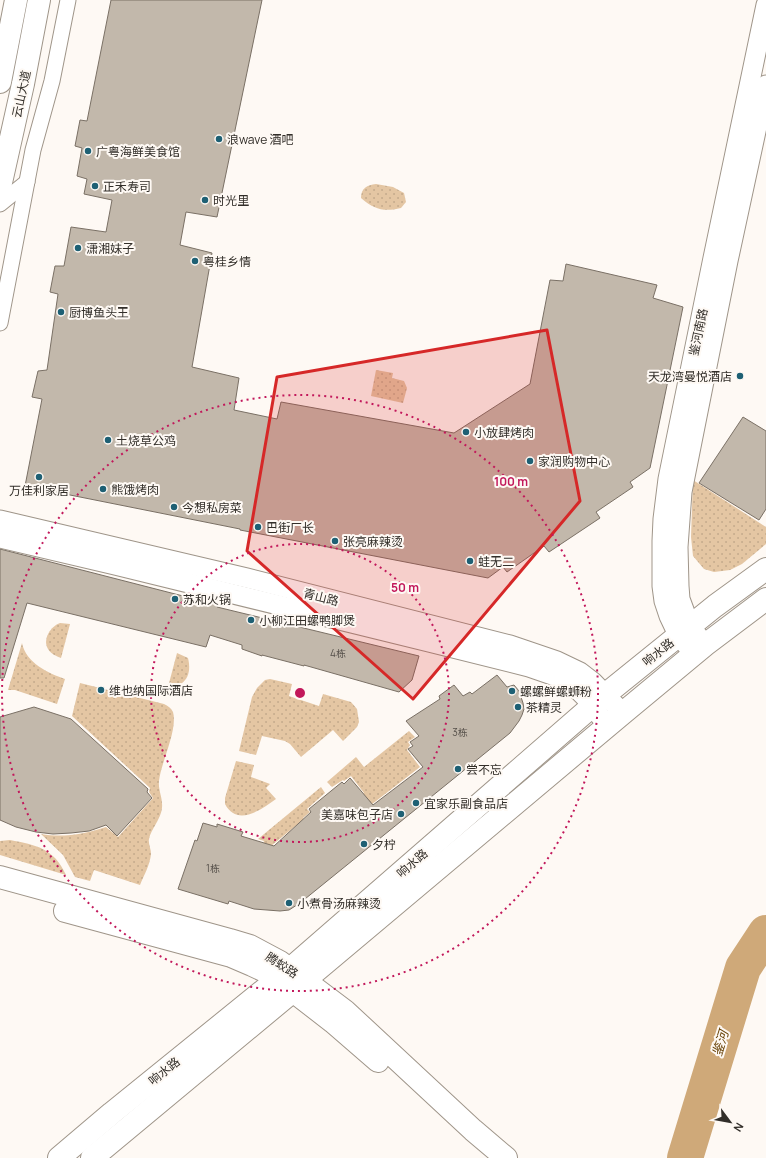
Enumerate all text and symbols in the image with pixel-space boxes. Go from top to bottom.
street label: 云山大道 [8,69,34,119]
place label: 浪wave 酒吧 [227,131,294,148]
marker: 浪wave 酒吧 [214,134,224,144]
place label: 广粤海鲜美食馆 [96,143,180,160]
marker: 广粤海鲜美食馆 [83,146,93,156]
place label: 正禾寿司 [103,178,151,195]
marker: 正禾寿司 [90,181,100,191]
place label: 时光里 [213,192,249,209]
marker: 时光里 [200,195,210,205]
place label: 潇湘妹子 [86,240,134,257]
marker: 潇湘妹子 [73,243,83,253]
place label: 粤桂乡情 [203,253,251,270]
marker: 粤桂乡情 [190,256,200,266]
place label: 厨博鱼头王 [69,304,129,321]
marker: 厨博鱼头王 [56,307,66,317]
street label: 鉴河南路 [684,307,711,358]
place label: 天龙湾曼悦酒店 [648,368,732,385]
marker: 天龙湾曼悦酒店 [735,371,745,381]
place label: 小放肆烤肉 [474,424,534,441]
marker: 小放肆烤肉 [461,427,471,437]
place label: 土烧草公鸡 [116,432,176,449]
marker: 土烧草公鸡 [103,435,113,445]
place label: 家润购物中心 [538,453,610,470]
marker: 家润购物中心 [525,456,535,466]
marker: 万佳利家居 [34,472,44,482]
text: 100 m [494,473,528,490]
place label: 熊饿烤肉 [111,481,159,498]
place label: 万佳利家居 [9,482,69,499]
marker: 熊饿烤肉 [98,484,108,494]
place label: 今想私房菜 [182,499,242,516]
marker: 今想私房菜 [169,502,179,512]
place label: 巴街厂长 [266,519,314,536]
marker: 巴街厂长 [253,522,263,532]
place label: 张亮麻辣烫 [343,533,403,550]
marker: 张亮麻辣烫 [330,536,340,546]
place label: 蛙无二 [478,553,514,570]
marker: 蛙无二 [465,556,475,566]
text: 50 m [391,579,419,596]
street label: 青山路 [301,584,341,610]
place label: 苏和火锅 [183,591,231,608]
marker: 苏和火锅 [170,594,180,604]
place label: 小柳江田螺鸭脚煲 [259,612,355,629]
marker: 小柳江田螺鸭脚煲 [246,615,256,625]
street label: 响水路 [639,634,677,670]
house number: 4栋 [330,646,346,660]
place label: 维也纳国际酒店 [109,682,193,699]
place label: 螺螺鲜螺蛳粉 [520,683,592,700]
marker: 维也纳国际酒店 [96,685,106,695]
centre of rings [293,686,307,700]
marker: 螺螺鲜螺蛳粉 [507,686,517,696]
place label: 茶精灵 [526,699,562,716]
marker: 茶精灵 [513,702,523,712]
house number: 3栋 [452,725,468,739]
place label: 尝不忘 [466,761,502,778]
marker: 尝不忘 [453,764,463,774]
place label: 宜家乐副食品店 [424,795,508,812]
marker: 宜家乐副食品店 [411,798,421,808]
place label: 美嘉味包子店 [321,806,393,823]
marker: 美嘉味包子店 [396,809,406,819]
place label: 夕柠 [372,836,396,853]
marker: 夕柠 [359,839,369,849]
street label: 响水路 [393,845,431,881]
house number: 1栋 [206,861,220,875]
place label: 小煮骨汤麻辣烫 [297,895,381,912]
marker: 小煮骨汤麻辣烫 [284,898,294,908]
street label: 腾蛟路 [262,948,302,982]
water label: 鉴河 [708,1025,733,1058]
street label: 响水路 [145,1053,183,1089]
north arrow [710,1102,750,1142]
text: N [730,1120,747,1135]

